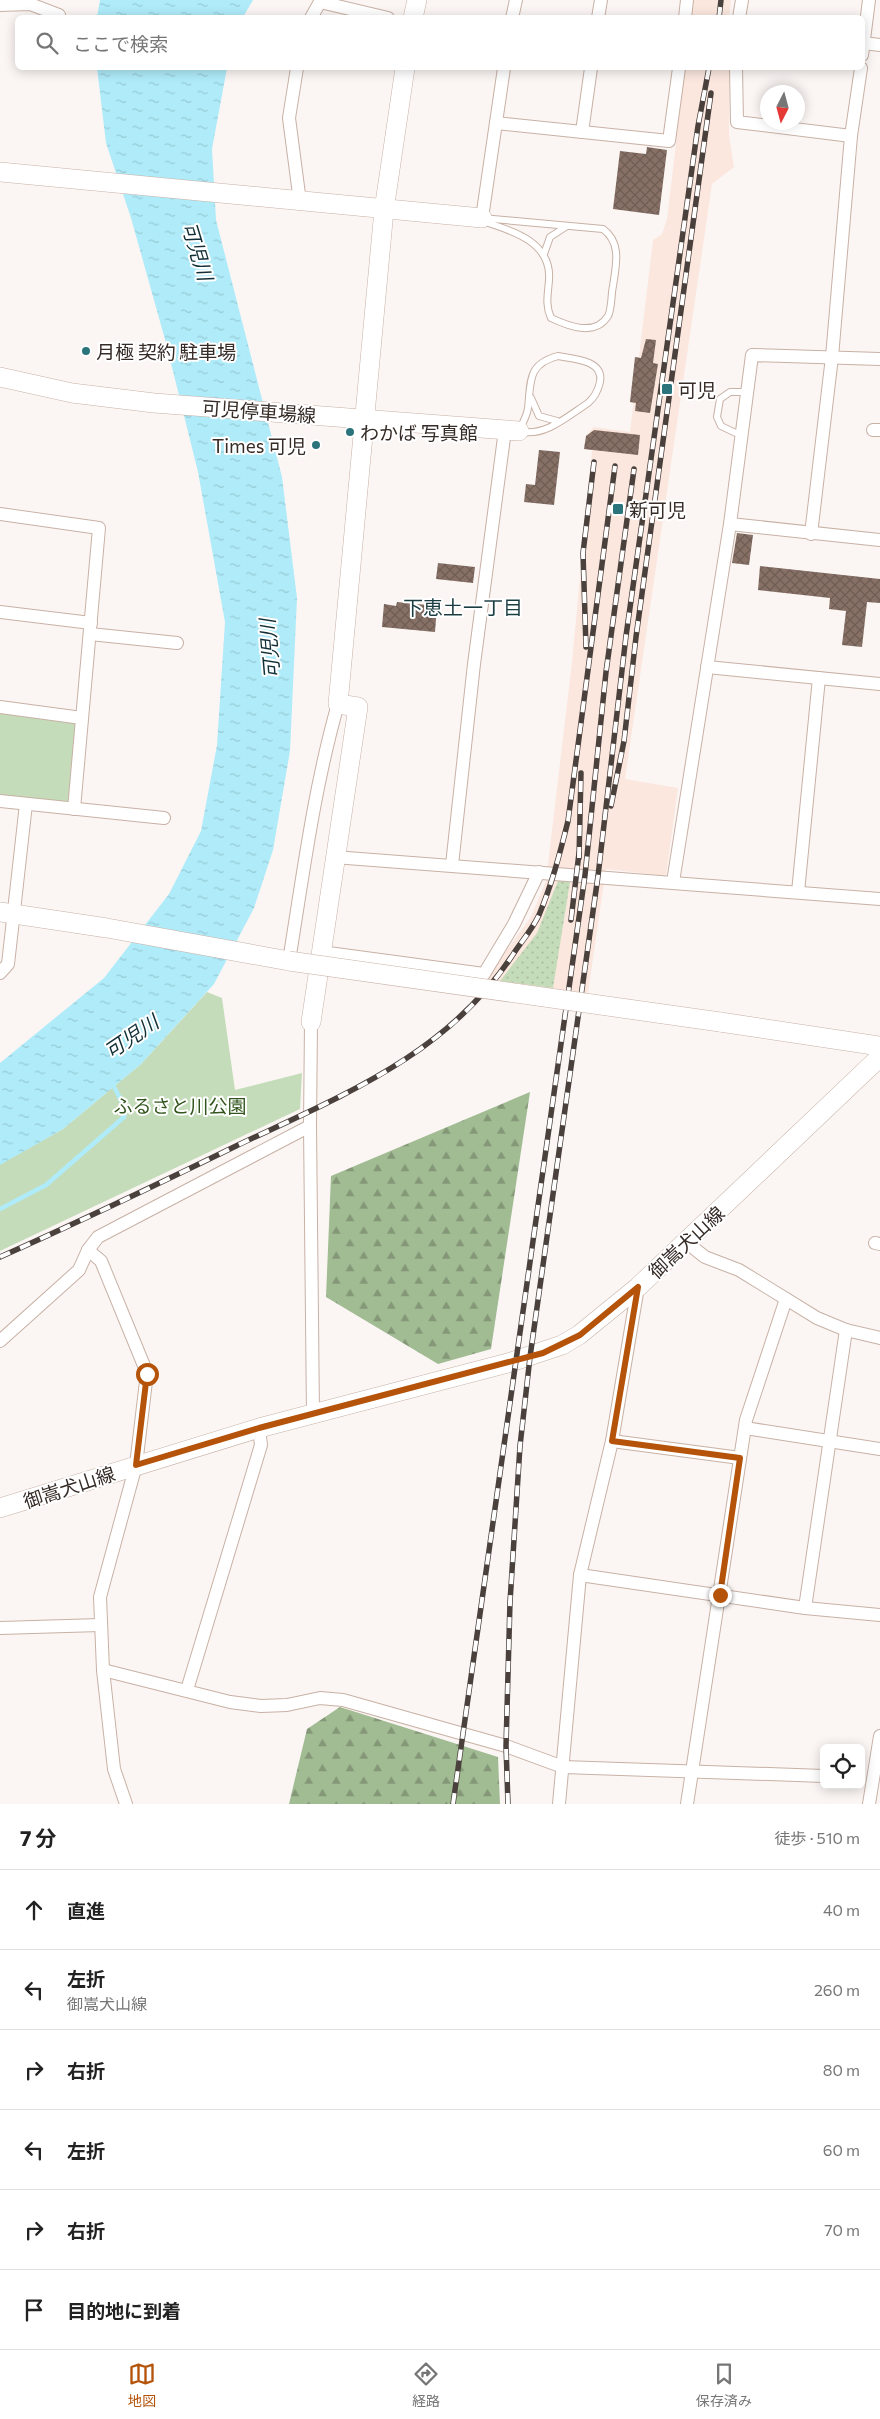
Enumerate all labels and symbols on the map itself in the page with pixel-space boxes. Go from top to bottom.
north arrow [760,85,805,130]
water label: 可児川 [178,219,219,285]
place label: 月極 契約 駐車場 [96,340,236,363]
marker: 月極 契約 駐車場 [80,345,92,357]
place label: 可児 [678,378,716,401]
marker: 可児 [660,382,674,396]
street label: 可児停車場線 [201,396,317,426]
place label: わかば 写真館 [360,421,478,444]
marker: わかば 写真館 [344,426,356,438]
place label: Times 可児 [212,434,306,457]
marker: Times 可児 [310,439,322,451]
place label: 新可児 [629,498,686,521]
marker: 新可児 [611,502,625,516]
district label: 下恵土一丁目 [403,595,523,619]
water label: 可児川 [254,616,284,680]
water label: 可児川 [99,1008,164,1063]
park label: ふるさと川公園 [113,1094,247,1117]
street label: 御嵩犬山線 [643,1201,729,1283]
route start [136,1363,159,1386]
street label: 御嵩犬山線 [20,1461,118,1513]
route end [709,1584,732,1607]

